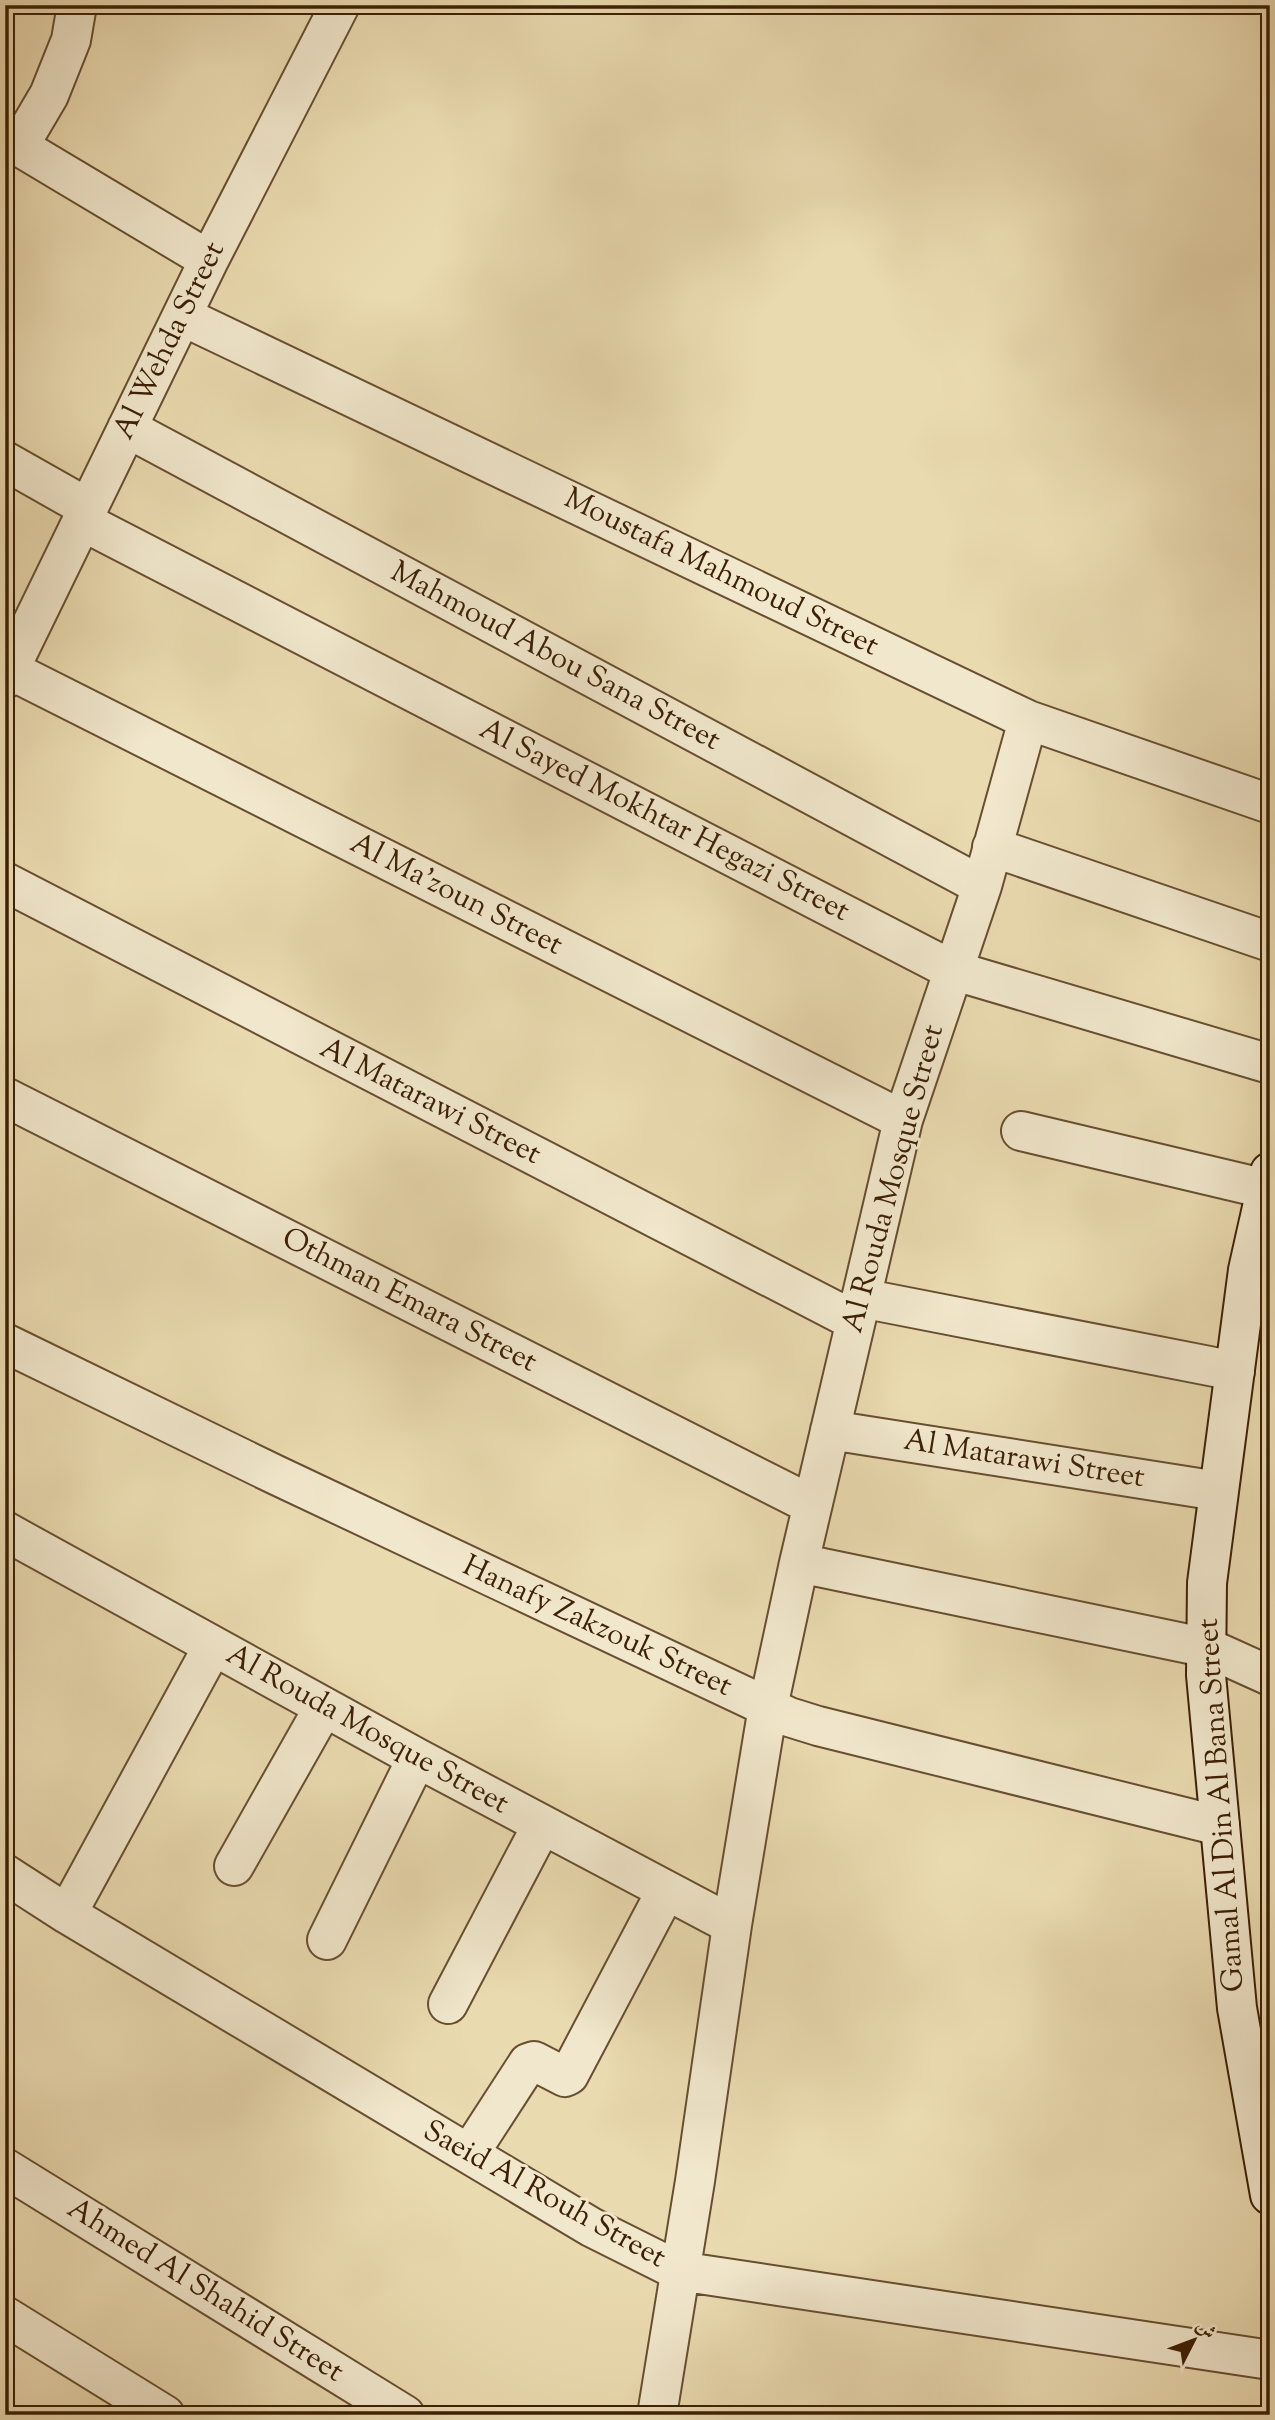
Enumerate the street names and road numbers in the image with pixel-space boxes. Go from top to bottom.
street label: Al Wehda Street [103,235,237,447]
street label: Moustafa Mahmoud Street [556,478,886,668]
street label: Mahmoud Abou Sana Street [382,552,728,762]
street label: Al Sayed Mokhtar Hegazi Street [471,709,857,933]
street label: Al Ma'zoun Street [342,823,570,967]
street label: Al Rouda Mosque Street [832,1020,956,1338]
street label: Al Matarawi Street [312,1028,548,1176]
street label: Othman Emara Street [274,1218,544,1384]
street label: Al Matarawi Street [900,1420,1148,1500]
street label: Hanafy Zakzouk Street [455,1546,739,1708]
street label: Gamal Al Din Al Bana Street [1187,1617,1257,1993]
street label: Al Rouda Mosque Street [218,1634,516,1826]
street label: Saeid Al Rouh Street [415,2110,673,2280]
street label: Ahmed Al Shahid Street [58,2188,352,2394]

